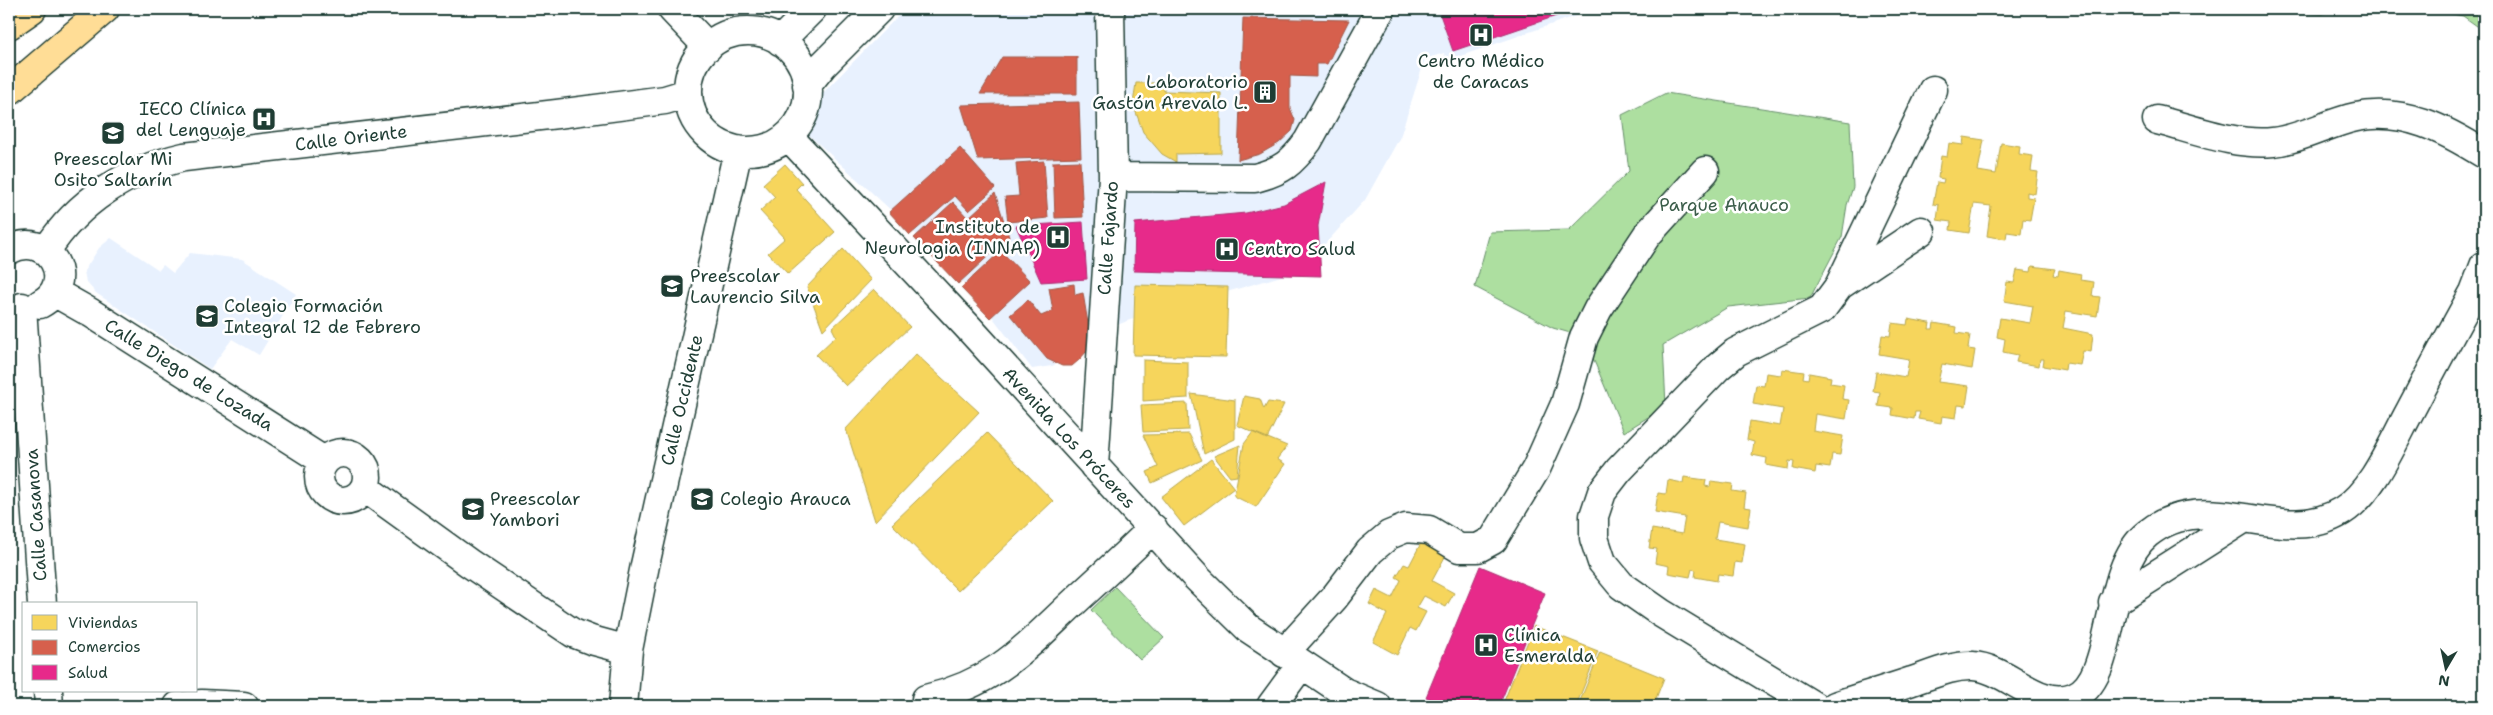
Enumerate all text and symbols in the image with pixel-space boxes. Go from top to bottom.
hospital icon: Centro Médico de Caracas [1468,22,1494,48]
place label: Centro Médico de Caracas [1418,49,1544,94]
place label: Laboratorio Gastón Arevalo L. [1092,70,1248,115]
building icon: Laboratorio Gastón Arevalo L. [1252,79,1278,105]
place label: IECO Clínica del Lenguaje [136,97,246,142]
hospital icon: IECO Clínica del Lenguaje [251,106,277,132]
street label: Calle Oriente [294,119,408,157]
school or university icon: Preescolar Mi Osito Saltarín [100,120,126,146]
place label: Preescolar Mi Osito Saltarín [53,147,173,192]
street label: Calle Fajardo [1092,180,1124,296]
park label: Parque Anauco [1659,193,1789,217]
place label: Instituto de Neurologia (INNAP) [865,215,1040,260]
hospital icon: Instituto de Neurologia (INNAP) [1045,224,1071,250]
hospital icon: Centro Salud [1214,236,1240,262]
place label: Centro Salud [1244,237,1356,261]
place label: Preescolar Laurencio Silva [690,264,820,309]
school or university icon: Preescolar Laurencio Silva [659,273,685,299]
place label: Colegio Formación Integral 12 de Febrero [224,294,421,339]
school or university icon: Colegio Formación Integral 12 de Febrero [194,303,220,329]
street label: Calle Diego de Lozada [100,313,278,437]
street label: Calle Occidente [655,332,709,468]
street label: Avenida Los Próceres [997,362,1141,514]
street label: Calle Casanova [19,448,53,582]
school or university icon: Colegio Arauca [689,486,715,512]
place label: Preescolar Yambori [490,487,581,532]
place label: Colegio Arauca [720,487,851,511]
school or university icon: Preescolar Yambori [460,496,486,522]
legend [22,602,198,692]
text: Viviendas [68,613,138,633]
place label: Clínica Esmeralda [1504,623,1595,668]
hospital icon: Clínica Esmeralda [1473,632,1499,658]
text: Comercios [68,637,141,657]
north arrow [2420,642,2470,692]
text: Salud [68,663,108,683]
text: N [2437,671,2451,691]

